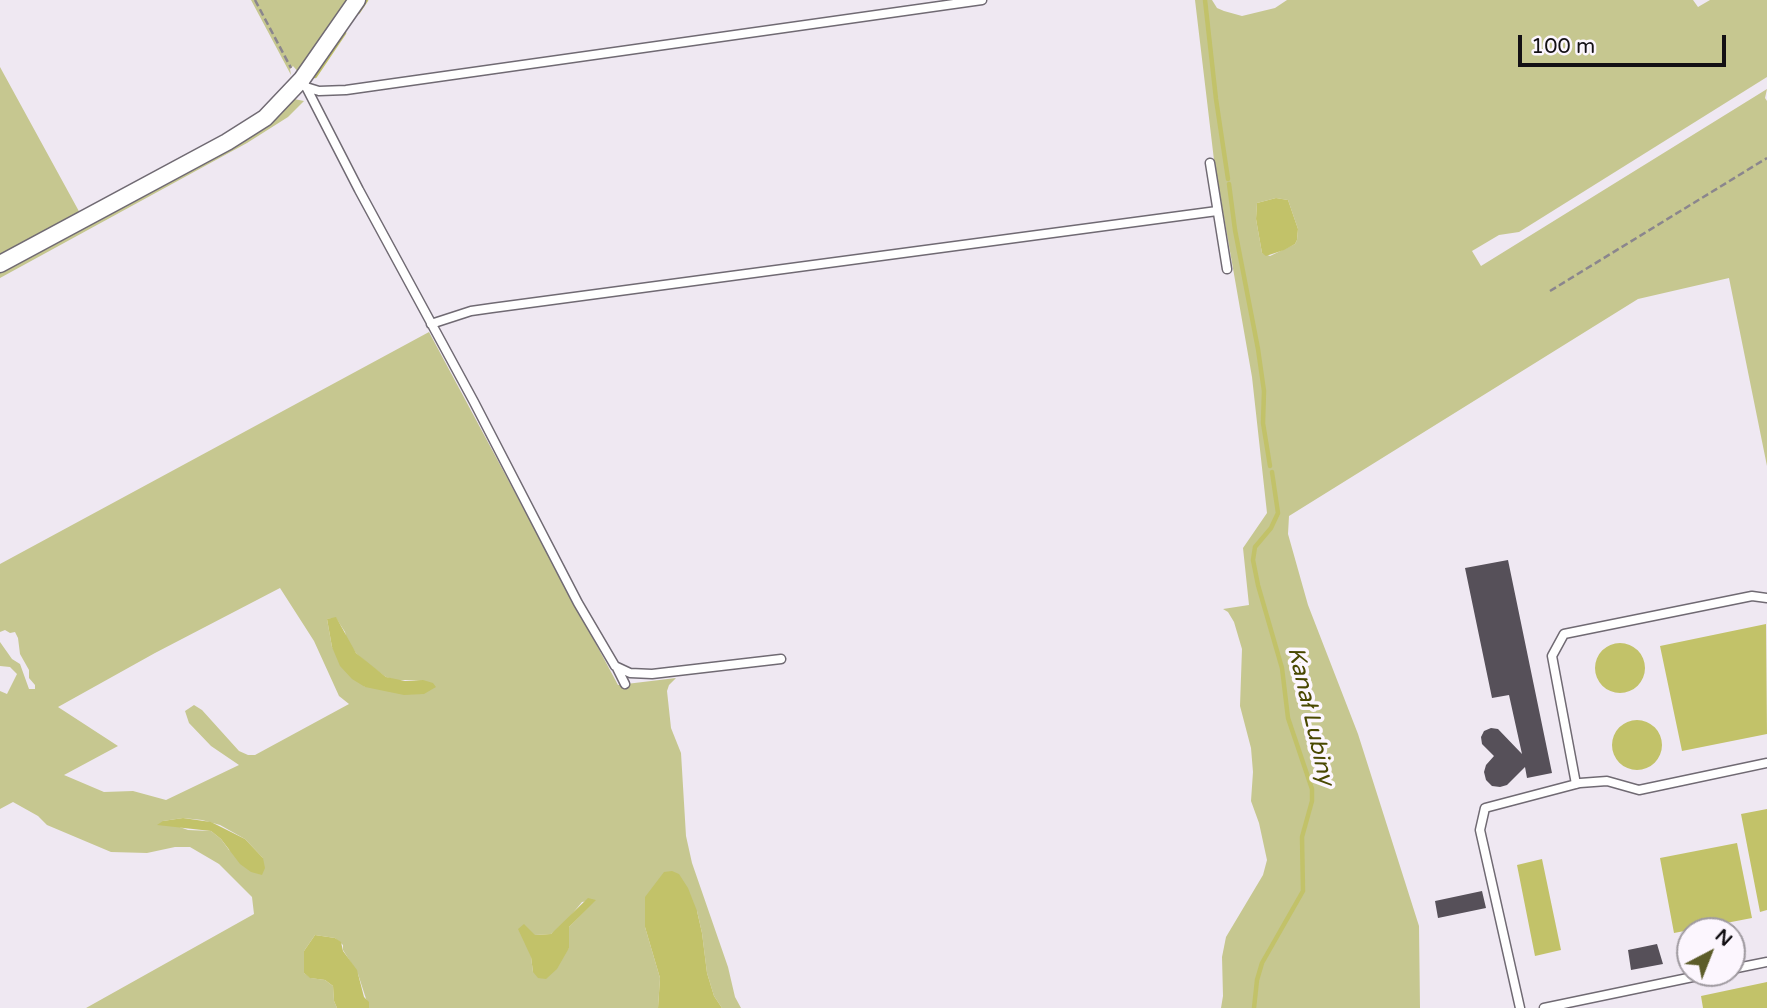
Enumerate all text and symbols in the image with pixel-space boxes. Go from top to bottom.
scale bar [1522,21,1730,65]
text: 100 m [1531,34,1595,59]
water label: Kanał Lubiny [1281,644,1339,788]
north arrow [1676,917,1746,987]
text: N [1711,925,1737,951]

